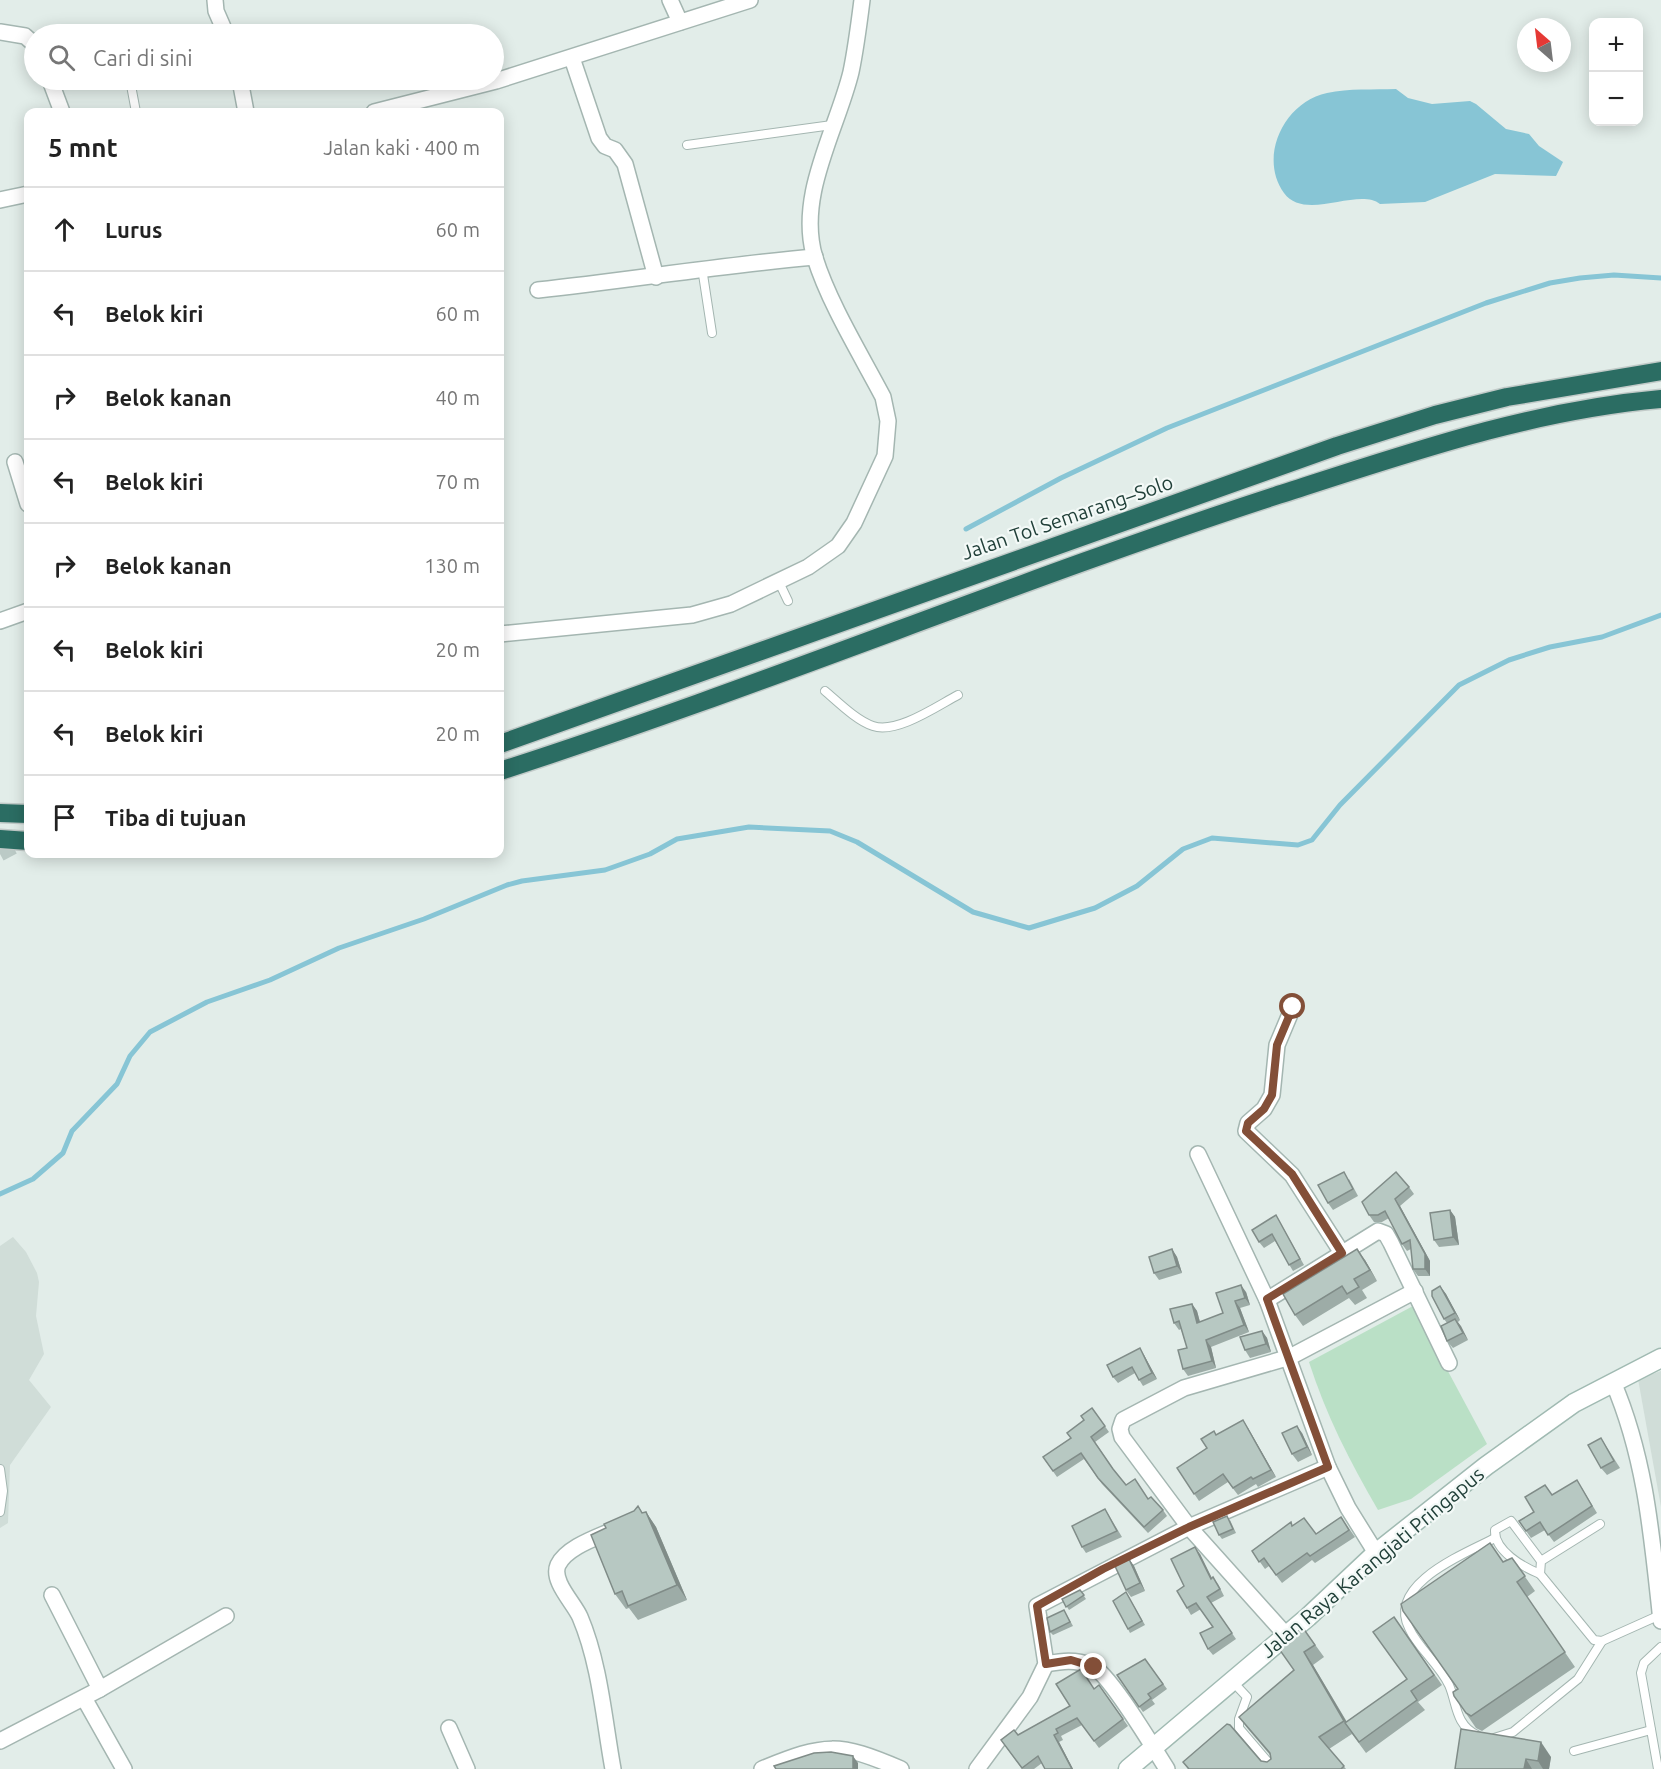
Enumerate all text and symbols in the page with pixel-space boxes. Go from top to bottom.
north arrow [1517,18,1571,72]
map controls [1589,18,1643,126]
button: + [1589,18,1643,72]
search box [24,24,504,90]
icon: search [45,41,78,74]
text: Cari di sini [93,45,193,70]
button: − [1589,72,1643,126]
text: 5 mnt [48,133,118,162]
text: Jalan kaki · 400 m [323,136,480,159]
icon: ahead [48,213,81,246]
text: Lurus [105,217,162,242]
text: 60 m [436,218,480,241]
icon: left [48,297,81,330]
text: Belok kiri [105,301,203,326]
text: 60 m [436,302,480,325]
icon: right [48,381,81,414]
text: Belok kanan [105,385,232,410]
text: 40 m [436,386,480,409]
icon: left [48,465,81,498]
text: Belok kiri [105,469,203,494]
text: 70 m [436,470,480,493]
street label: Jalan Tol Semarang–Solo [958,470,1176,564]
icon: right [48,549,81,582]
text: Belok kanan [105,553,232,578]
text: 130 m [424,554,480,577]
icon: left [48,633,81,666]
text: Belok kiri [105,637,203,662]
text: 20 m [436,638,480,661]
icon: left [48,717,81,750]
text: Belok kiri [105,721,203,746]
text: 20 m [436,722,480,745]
icon: arrive [48,801,81,834]
text: Tiba di tujuan [105,805,246,830]
route start [1279,993,1305,1019]
street label: Jalan Raya Karangjati Pringapus [1256,1462,1488,1662]
route end [1080,1653,1106,1679]

